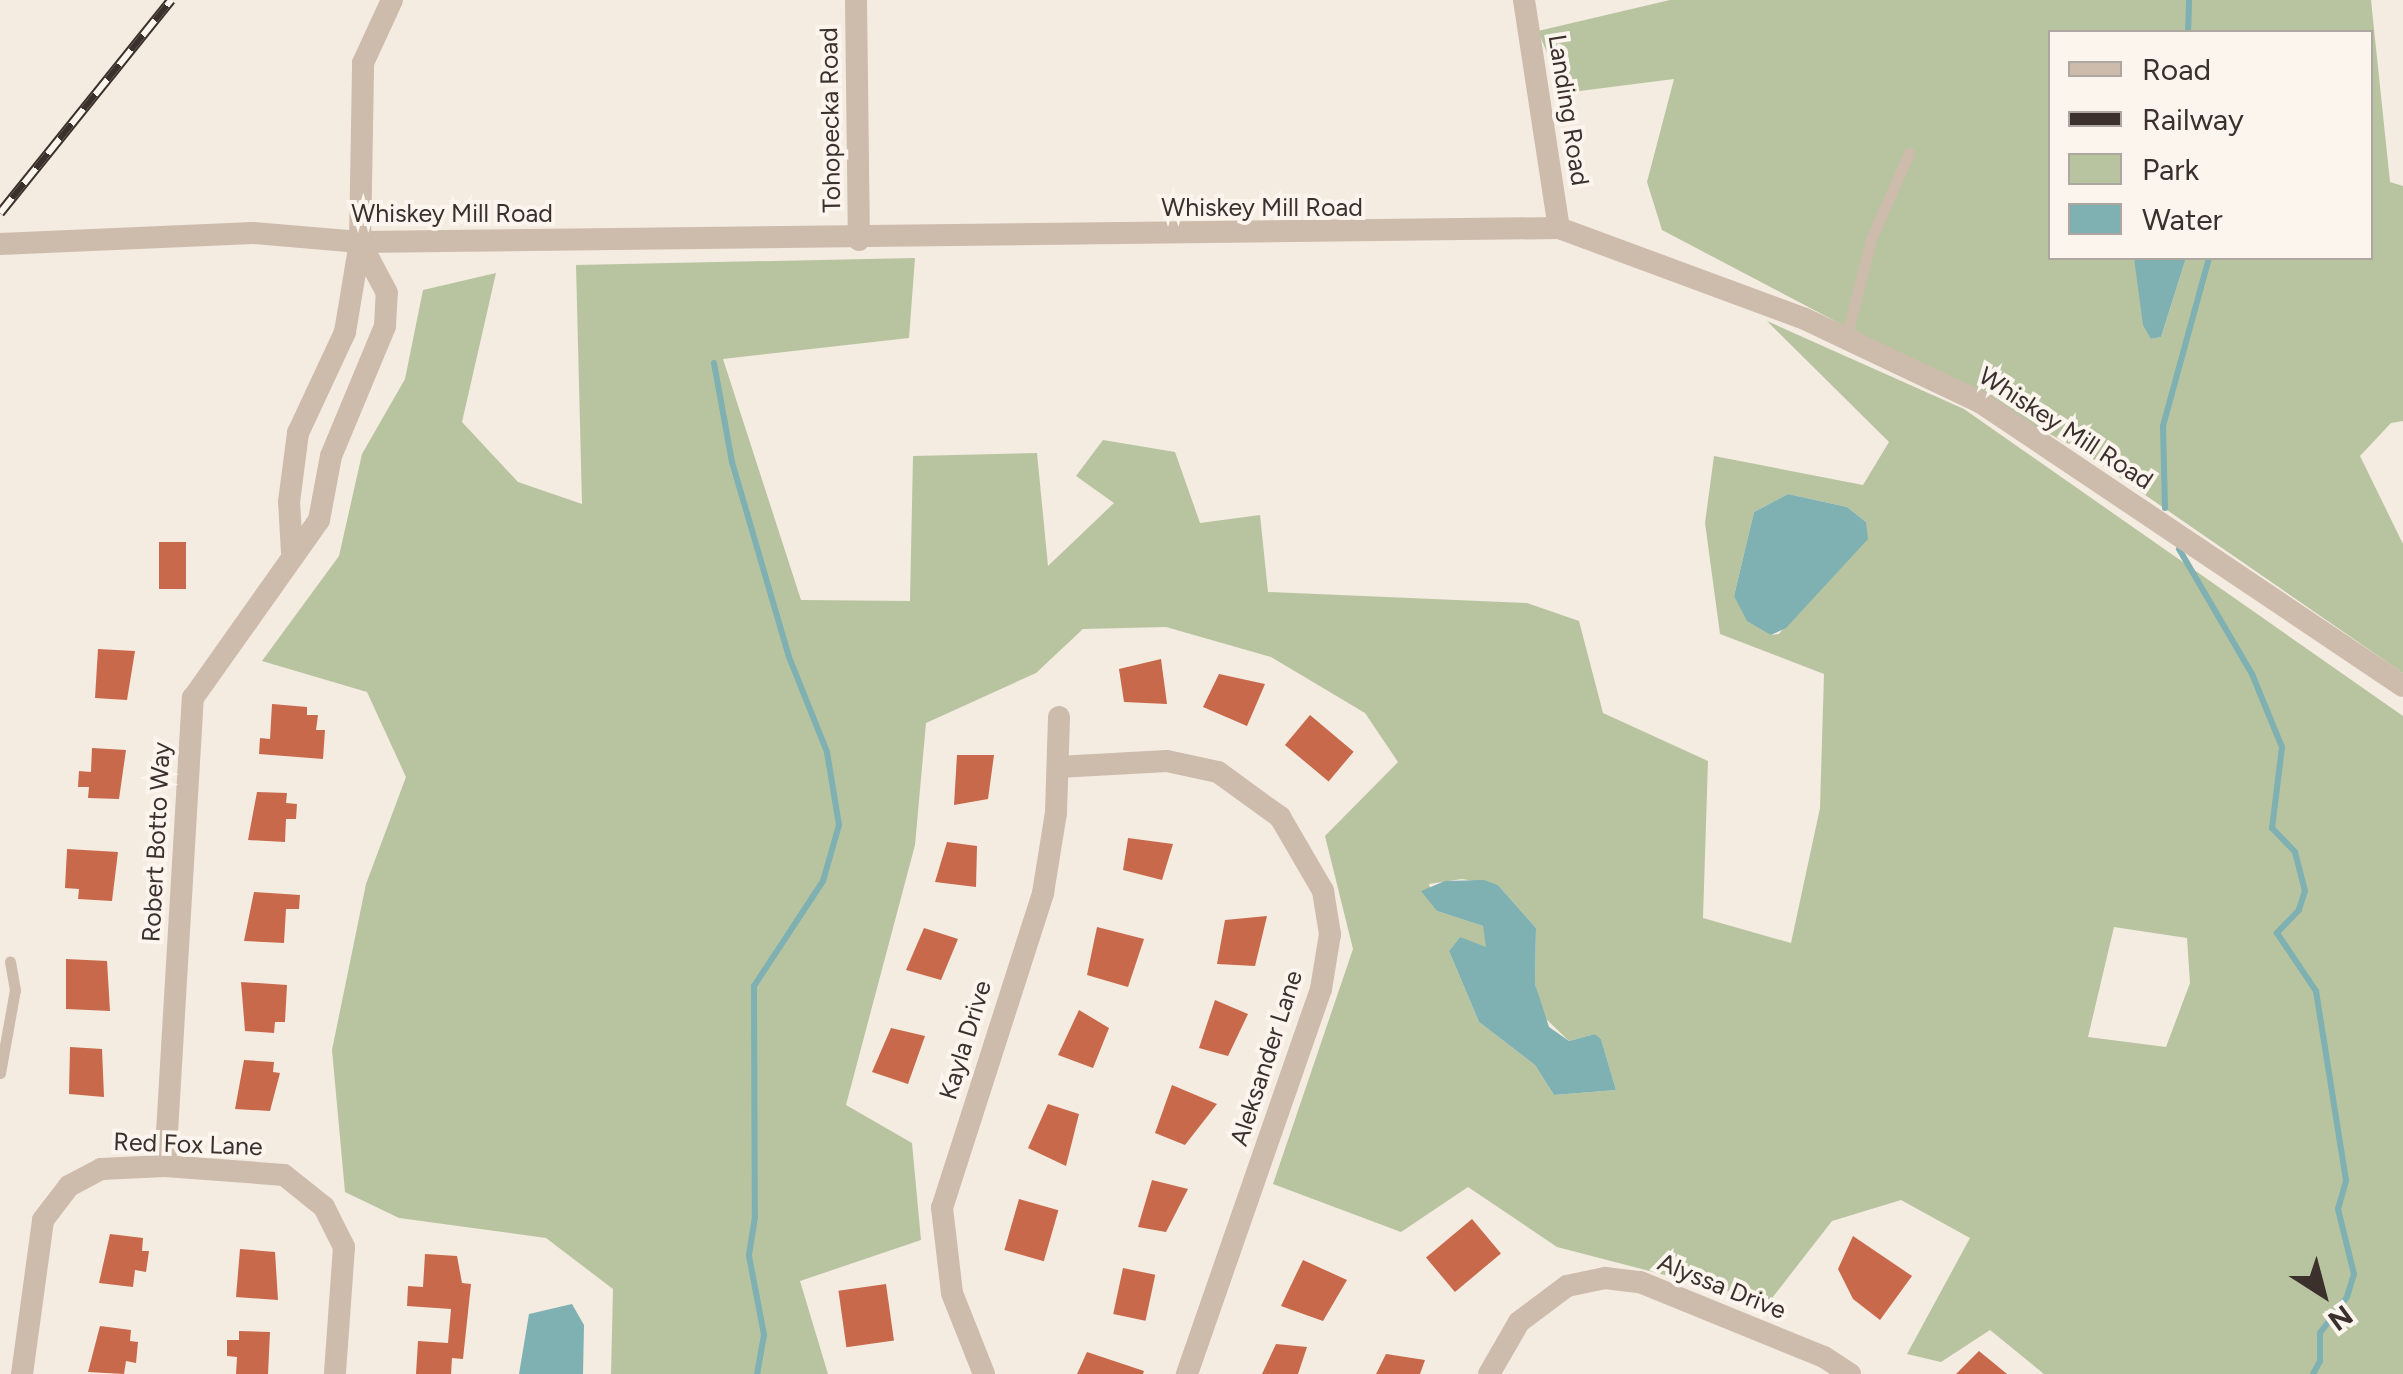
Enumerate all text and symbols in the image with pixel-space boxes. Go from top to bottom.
street label: Tohopecka Road [813,27,847,213]
legend [2048,30,2373,260]
street label: Landing Road [1542,32,1596,188]
text: Road [2142,51,2211,88]
text: Railway [2142,101,2244,138]
text: Park [2142,151,2199,188]
street label: Whiskey Mill Road [1161,192,1363,222]
street label: Whiskey Mill Road [351,198,553,228]
text: Water [2142,201,2223,238]
street label: Whiskey Mill Road [1973,361,2159,495]
street label: Robert Botto Way [136,741,176,943]
street label: Aleksander Lane [1223,966,1309,1150]
street label: Kayla Drive [933,977,997,1103]
street label: Red Fox Lane [113,1126,263,1162]
north arrow [2273,1244,2373,1344]
street label: Alyssa Drive [1654,1247,1790,1325]
text: N [2322,1298,2359,1338]

